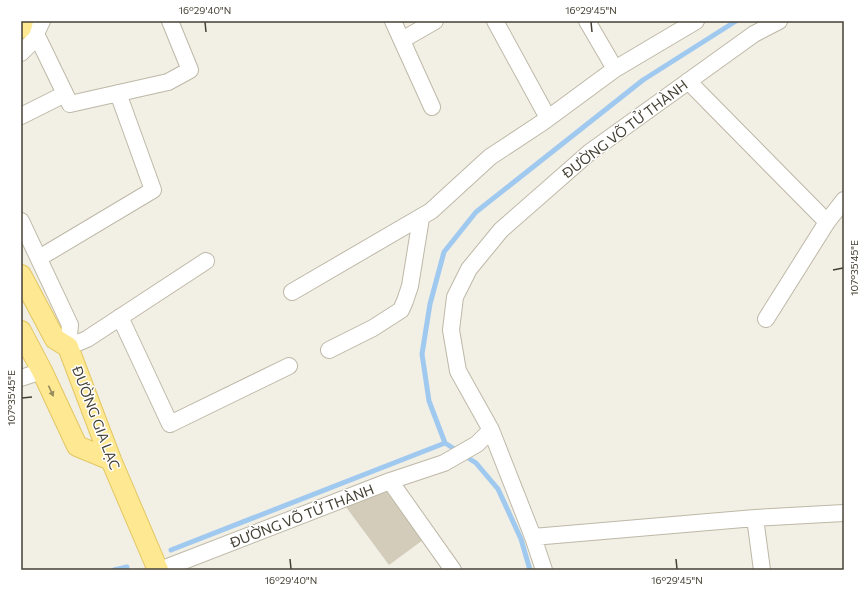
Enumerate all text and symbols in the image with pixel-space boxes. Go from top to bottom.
text: 16°29'40"N [179,4,231,16]
text: 16°29'45"N [565,4,617,16]
street label: ĐƯỜNG VÕ TỬ THÀNH [558,76,691,182]
text: 107°35'45"E [848,240,860,296]
street label: ĐƯỜNG GIA LẠC [69,363,124,472]
text: 107°35'45"E [5,370,17,426]
one-way arrow [48,385,54,396]
street label: ĐƯỜNG VÕ TỬ THÀNH [227,480,376,551]
text: 16°29'40"N [265,574,317,586]
text: 16°29'45"N [651,574,703,586]

